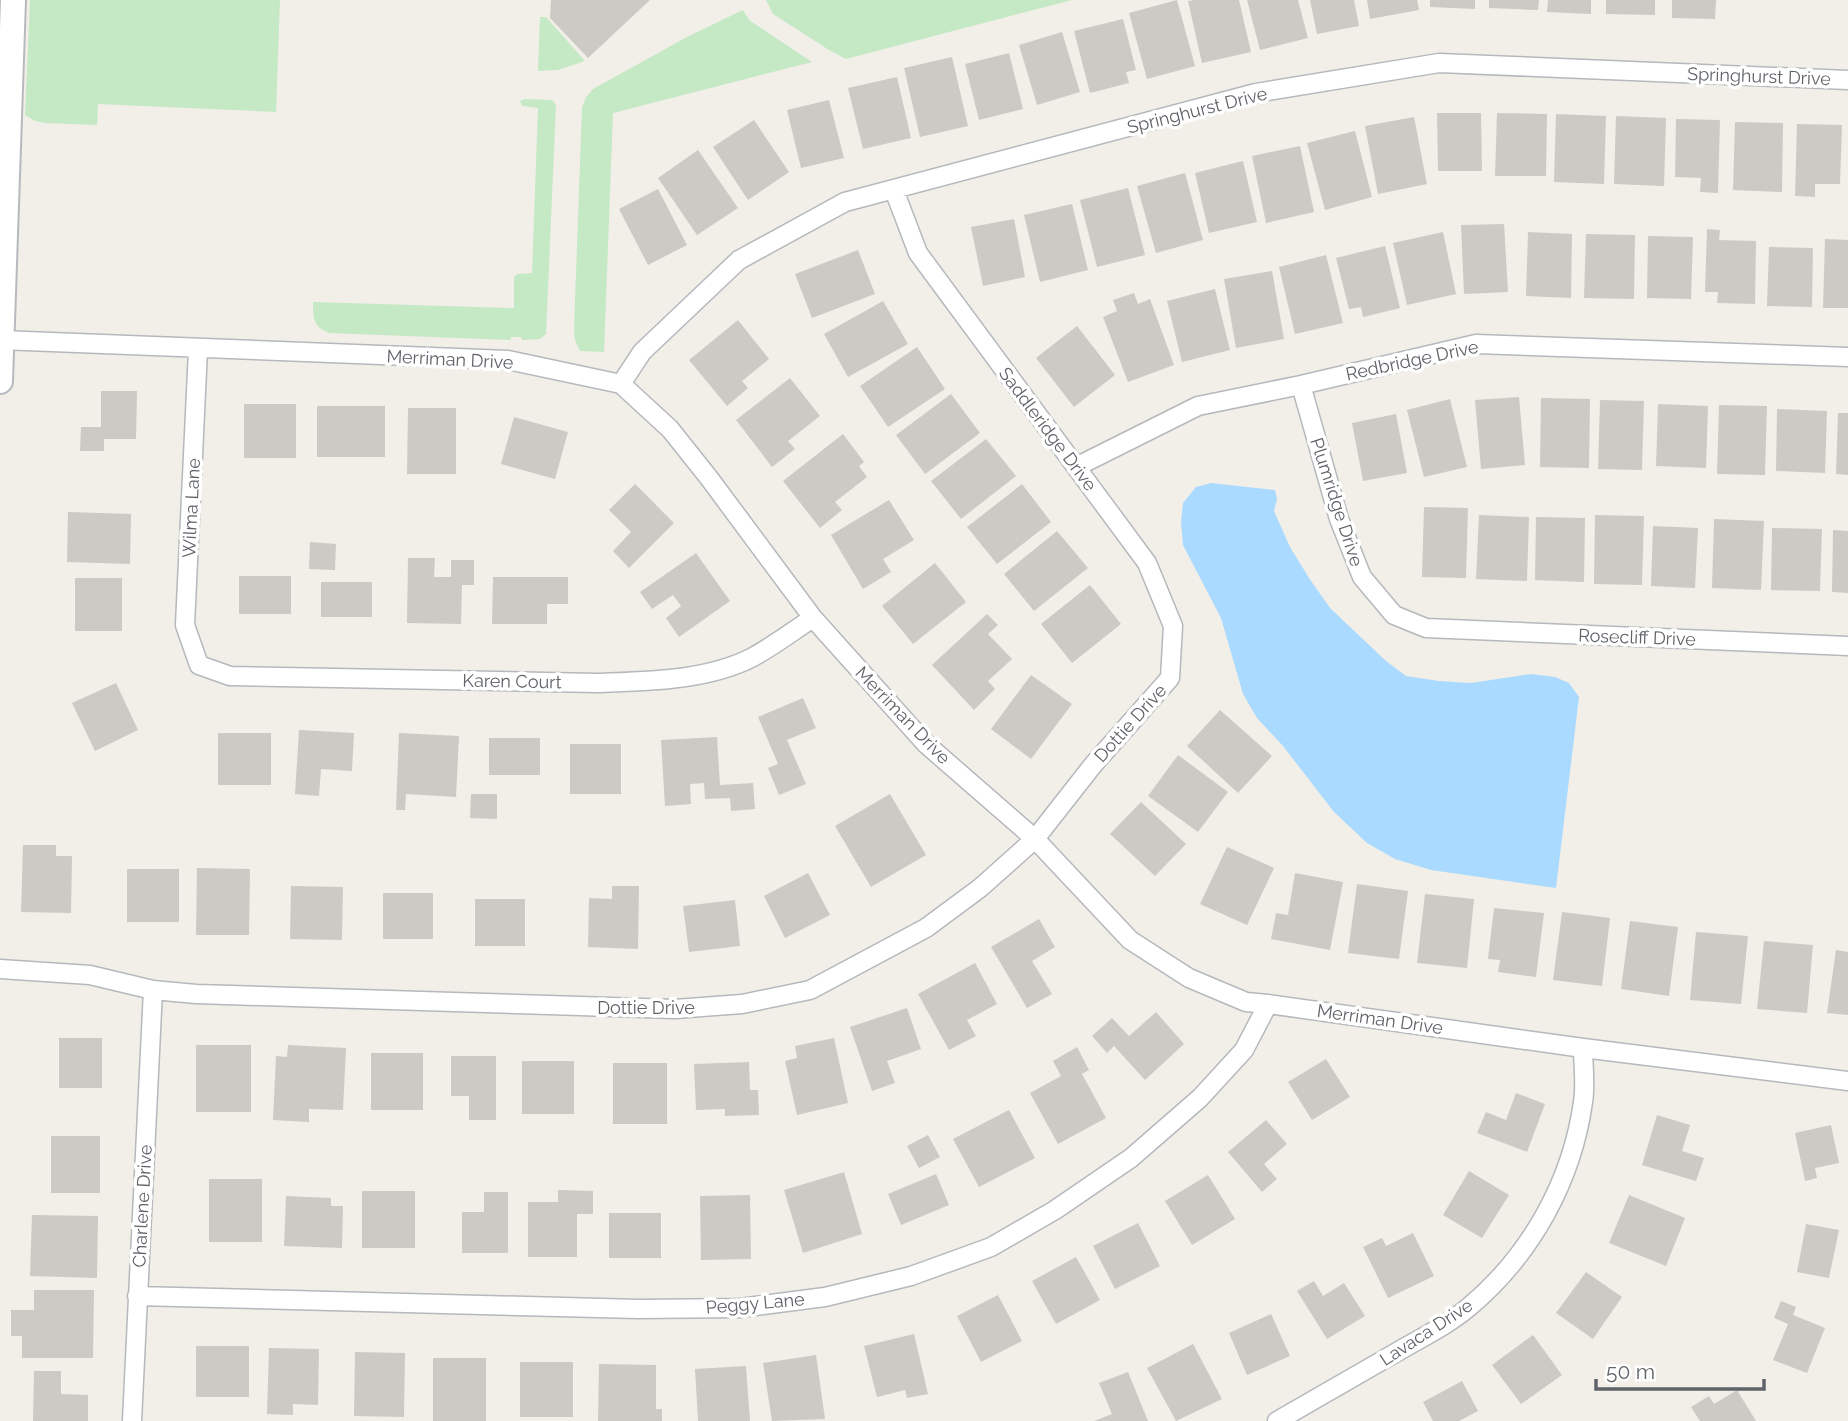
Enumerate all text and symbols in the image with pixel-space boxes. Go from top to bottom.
street label: Springhurst Drive [1687,63,1832,89]
street label: Springhurst Drive [1125,82,1270,138]
street label: Redbridge Drive [1344,336,1481,384]
street label: Merriman Drive [386,345,514,373]
street label: Saddleridge Drive [995,363,1102,495]
street label: Plumridge Drive [1306,435,1368,569]
street label: Wilma Lane [178,457,204,558]
street label: Rosecliff Drive [1578,624,1697,650]
street label: Merriman Drive [851,662,955,768]
street label: Karen Court [462,670,562,692]
street label: Dottie Drive [1090,679,1171,766]
street label: Dottie Drive [597,997,695,1018]
street label: Merriman Drive [1316,1000,1445,1038]
street label: Charlene Drive [128,1144,156,1268]
street label: Peggy Lane [705,1288,806,1318]
street label: Lavaca Drive [1376,1294,1477,1370]
scale bar [1596,1348,1764,1392]
text: 50 m [1606,1359,1655,1384]

